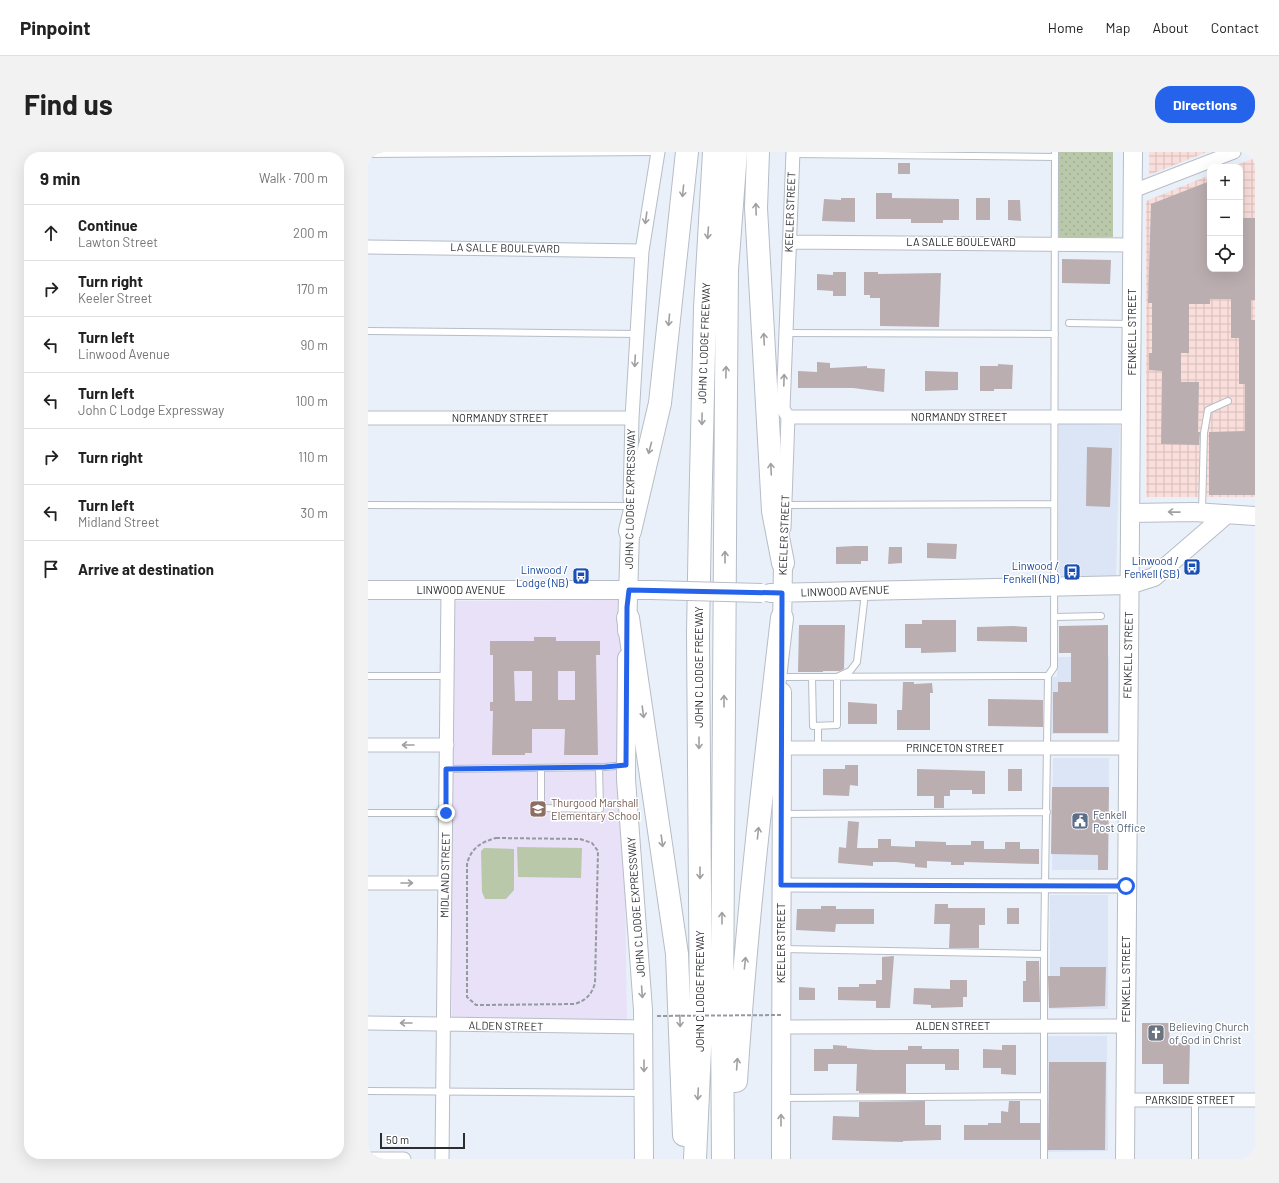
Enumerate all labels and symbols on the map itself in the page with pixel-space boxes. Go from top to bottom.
street label: KEELER STREET [782,171,797,252]
one-way arrow [679,184,686,197]
one-way arrow [753,203,760,216]
one-way arrow [642,211,650,224]
one-way arrow [705,226,712,239]
street label: LA SALLE BOULEVARD [906,235,1016,248]
street label: LA SALLE BOULEVARD [450,240,560,255]
street label: JOHN C LODGE FREEWAY [695,282,712,404]
street label: FENKELL STREET [1125,288,1138,376]
one-way arrow [666,313,673,326]
one-way arrow [761,333,768,346]
one-way arrow [632,354,639,367]
one-way arrow [722,366,730,379]
one-way arrow [780,374,788,387]
street label: NORMANDY STREET [911,410,1007,423]
street label: NORMANDY STREET [452,411,548,424]
one-way arrow [698,412,706,425]
street label: JOHN C LODGE EXPRESSWAY [622,429,637,569]
one-way arrow [645,441,653,454]
one-way arrow [767,463,775,476]
street label: KEELER STREET [776,494,791,575]
one-way arrow [1168,508,1181,516]
one-way arrow [721,551,729,564]
place label: Linwood / Fenkell (SB) [1124,554,1179,580]
bus stop icon: Linwood / Fenkell (SB) [1182,557,1202,577]
place label: Linwood / Fenkell (NB) [1003,559,1059,585]
bus stop icon: Linwood / Fenkell (NB) [1062,562,1082,582]
place label: Linwood / Lodge (NB) [516,563,568,589]
bus stop icon: Linwood / Lodge (NB) [571,566,591,586]
street label: LINWOOD AVENUE [800,582,890,599]
street label: LINWOOD AVENUE [417,583,506,596]
street label: JOHN C LODGE FREEWAY [692,606,705,728]
street label: FENKELL STREET [1120,611,1135,699]
one-way arrow [720,695,728,708]
one-way arrow [639,705,647,718]
one-way arrow [695,736,703,749]
one-way arrow [402,741,415,749]
street label: PRINCETON STREET [906,741,1004,754]
place label: Thurgood Marshall Elementary School [551,796,641,822]
school or university icon: Thurgood Marshall Elementary School [528,799,548,819]
route end [437,804,455,822]
place label: Fenkell Post Office [1093,808,1146,834]
public building icon: Fenkell Post Office [1070,811,1090,831]
one-way arrow [754,827,762,840]
street label: MIDLAND STREET [437,832,452,918]
one-way arrow [658,834,666,847]
street label: JOHN C LODGE EXPRESSWAY [624,836,647,978]
one-way arrow [696,866,704,879]
route start [1117,877,1135,895]
one-way arrow [400,879,413,887]
street label: KEELER STREET [774,903,787,983]
one-way arrow [718,912,726,925]
street label: JOHN C LODGE FREEWAY [693,930,706,1052]
street label: FENKELL STREET [1119,935,1132,1023]
one-way arrow [741,957,748,970]
one-way arrow [639,985,646,998]
one-way arrow [676,1014,684,1027]
street label: ALDEN STREET [469,1018,544,1033]
one-way arrow [400,1019,413,1027]
street label: ALDEN STREET [916,1019,990,1032]
place label: Believing Church of God in Christ [1169,1020,1249,1046]
church icon: Believing Church of God in Christ [1146,1023,1166,1043]
one-way arrow [733,1058,741,1071]
one-way arrow [640,1059,648,1072]
one-way arrow [694,1087,702,1100]
street label: PARKSIDE STREET [1145,1093,1235,1106]
one-way arrow [777,1114,785,1127]
scale bar [380,1131,465,1150]

